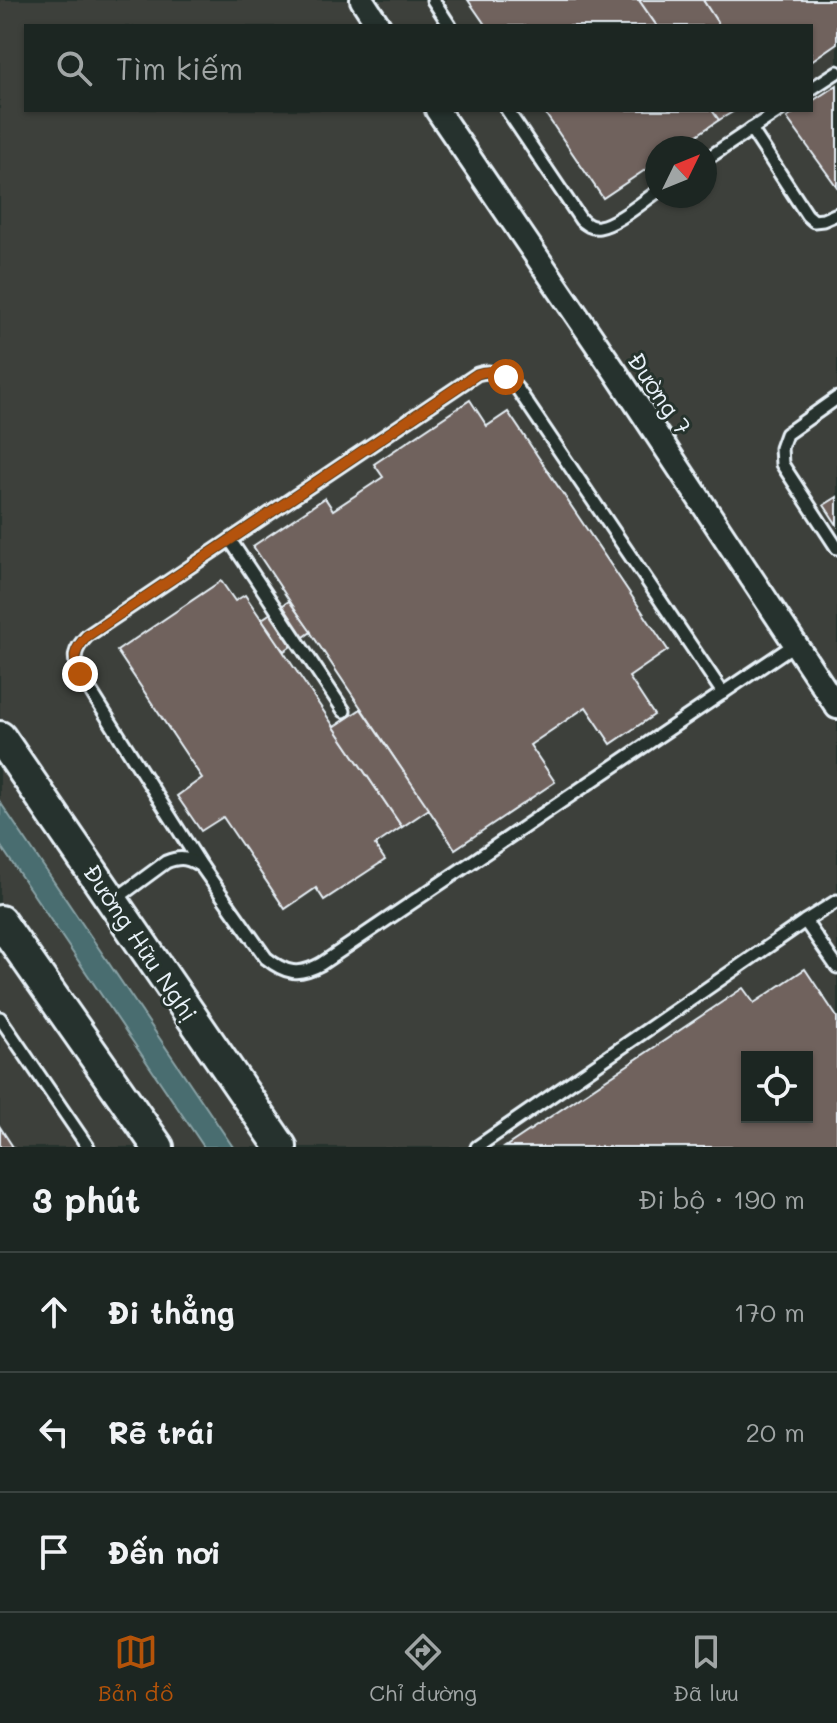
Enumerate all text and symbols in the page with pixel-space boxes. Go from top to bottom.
search box [24,24,813,112]
icon: search [52,46,96,90]
text: Tìm kiếm [116,48,243,88]
north arrow [645,136,717,208]
street label: Đường 7 [621,346,699,440]
route start [488,359,524,395]
route end [62,656,98,692]
street label: Đường Hữu Nghị [77,857,205,1027]
map controls [741,1051,813,1123]
button: locate [741,1051,813,1123]
text: 3 phút [32,1177,140,1222]
text: Đi bộ · 190 m [638,1182,805,1216]
icon: ahead [32,1290,76,1334]
text: Đi thẳng [108,1292,235,1332]
text: 170 m [734,1295,805,1329]
icon: left [32,1410,76,1454]
text: Rẽ trái [108,1412,215,1452]
text: 20 m [745,1415,805,1449]
icon: arrive [32,1530,76,1574]
text: Đến nơi [108,1532,221,1572]
tab: Bản đồ [98,1630,173,1707]
tab: Chỉ đường [369,1630,477,1707]
tab: Đã lưu [673,1630,739,1707]

